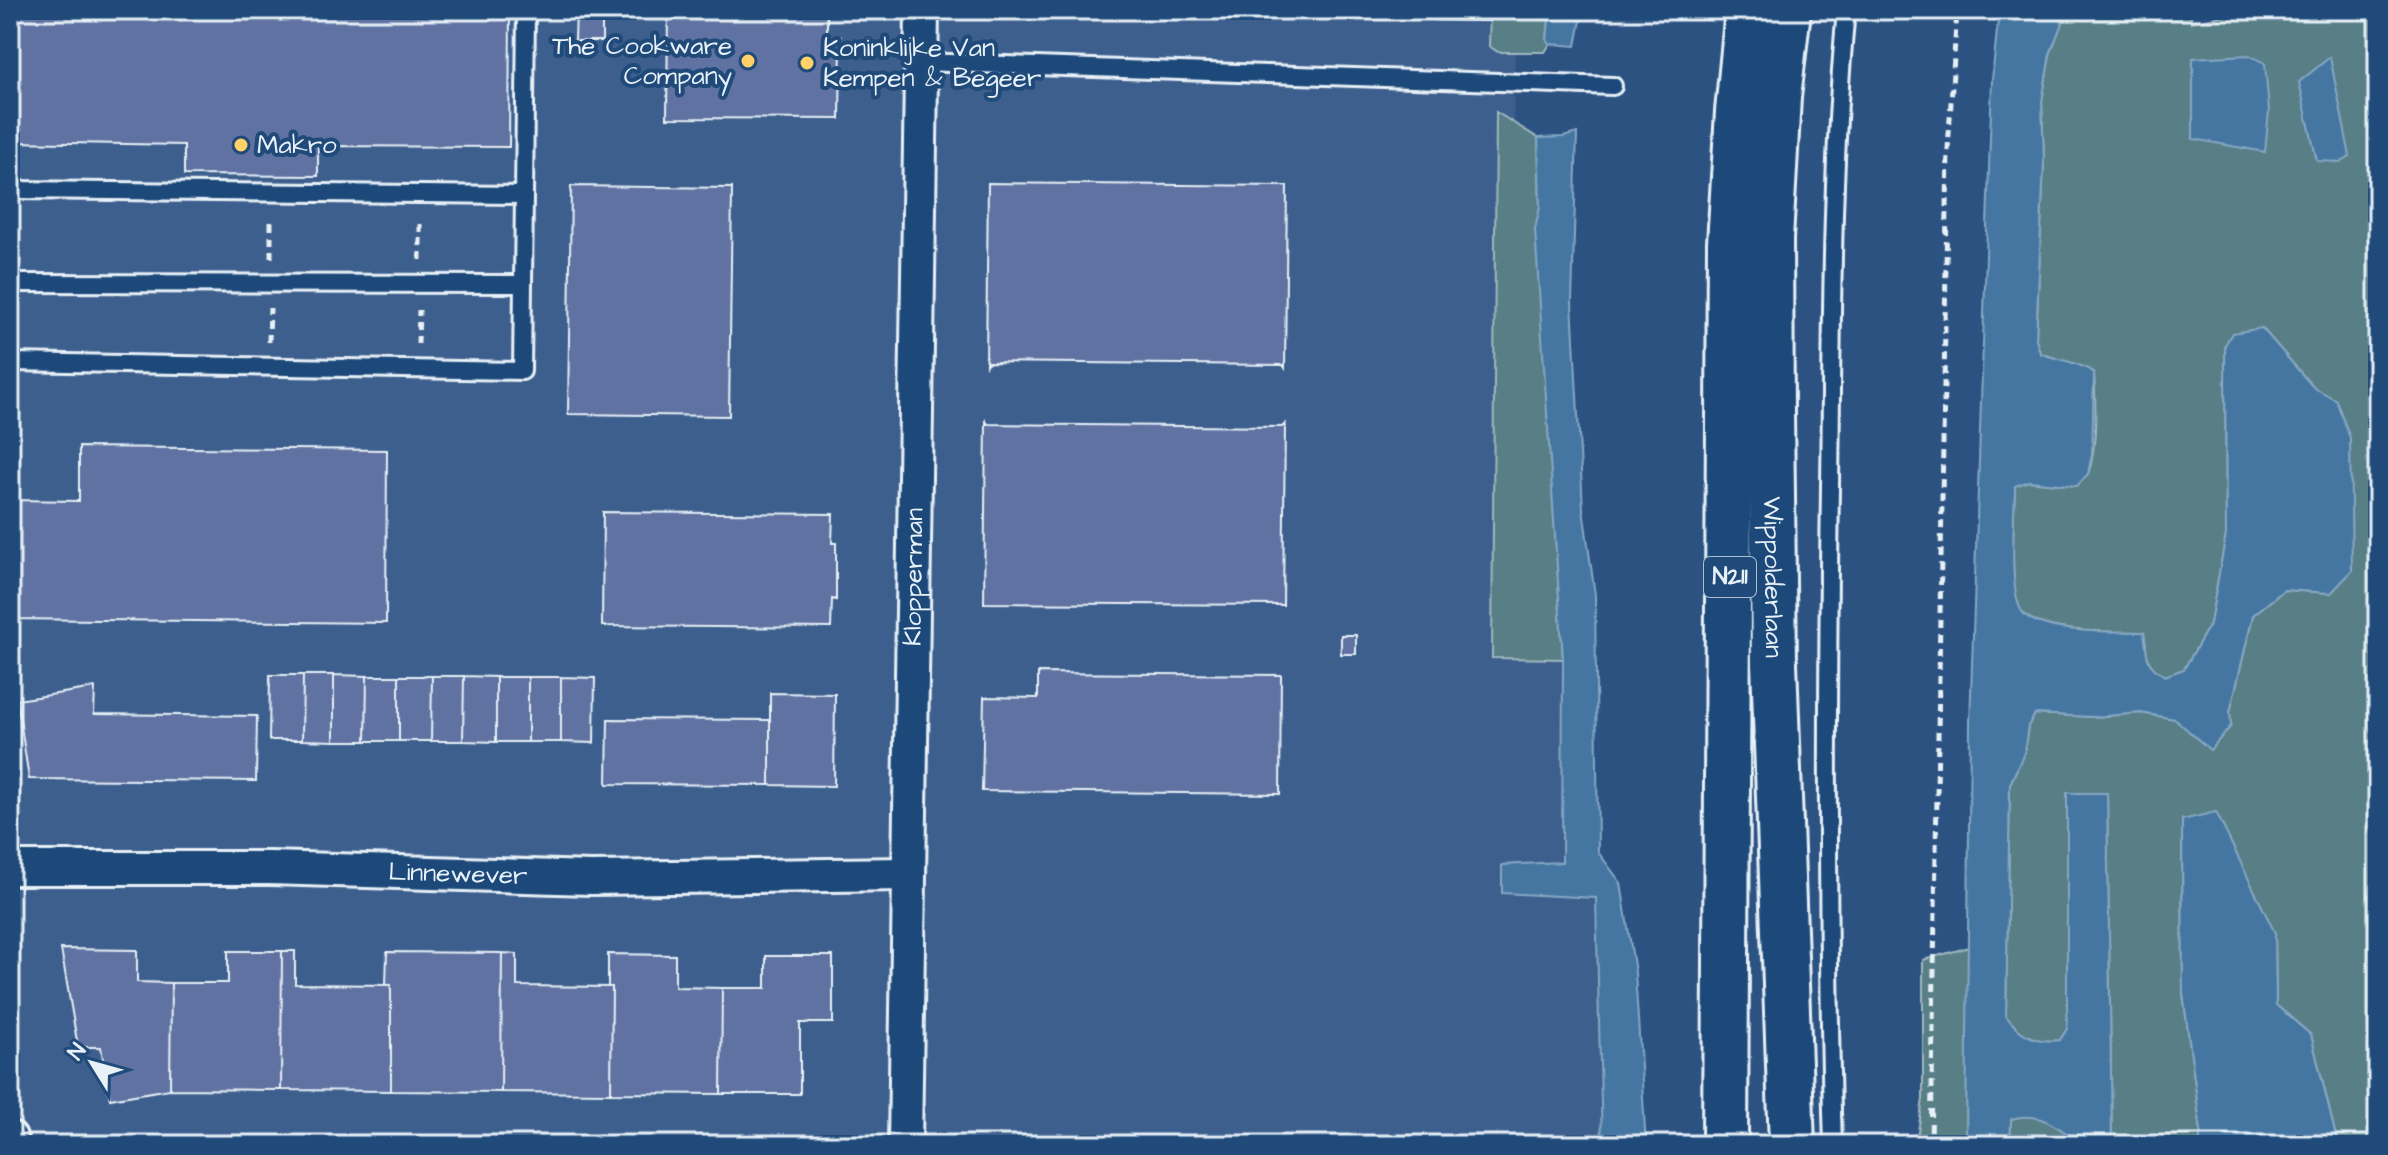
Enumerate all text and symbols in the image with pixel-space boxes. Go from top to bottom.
place label: The Cookware Company [552,28,732,96]
place label: Koninklijke Van Kempen & Begeer [823,30,1041,98]
marker: The Cookware Company [739,52,757,70]
marker: Koninklijke Van Kempen & Begeer [798,54,816,72]
place label: Makro [257,127,337,163]
marker: Makro [232,136,250,154]
street label: Wippolderlaan [1754,496,1792,658]
street label: Klopperman [894,508,933,647]
road number: N211 [1704,557,1756,597]
street label: Linnewever [388,854,528,894]
north arrow [52,1023,132,1103]
text: N [61,1037,94,1067]

